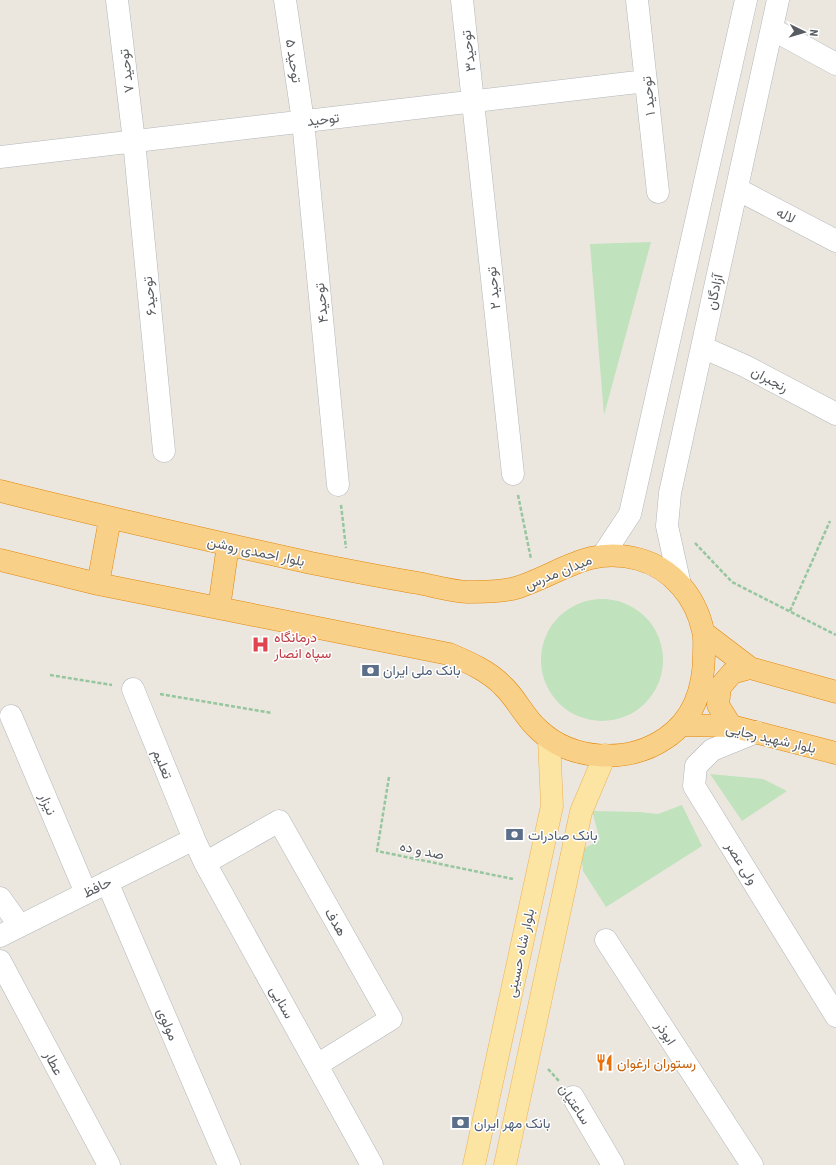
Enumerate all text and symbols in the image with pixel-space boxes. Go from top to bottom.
north arrow [784,12,824,52]
street label: توحید۳ [458,29,479,73]
text: N [807,29,820,37]
street label: توحید ۵ [282,38,305,84]
street label: توحید ۷ [115,48,138,94]
street label: توحید ۱ [638,75,659,117]
street label: توحید [306,109,340,130]
street label: لاله [774,203,798,227]
street label: توحید ۲ [483,266,504,310]
street label: آزادگان [702,271,727,312]
street label: توحید۶ [139,276,160,316]
street label: توحید۴ [311,282,332,324]
street label: رنجبران [748,363,791,396]
street label: بلوار احمدی روشن [206,533,306,570]
street label: میدان مدرس [522,551,594,594]
place label: درمانگاه سپاه انصار [273,629,331,663]
hospital icon: درمانگاه سپاه انصار [251,635,271,655]
bank icon: بانک ملی ایران [360,660,380,680]
place label: بانک ملی ایران [383,662,461,679]
street label: بلوار شهید رجایی [724,720,818,757]
street label: تعلیم [149,747,176,782]
street label: نیزار [35,790,60,818]
bank icon: بانک صادرات [505,825,525,845]
place label: بانک صادرات [528,827,598,844]
street label: صد و ده [398,837,446,864]
street label: ولی عصر [721,838,761,888]
street label: حافظ [80,873,114,901]
street label: هدف [322,905,350,939]
street label: بلوار شاه حسینی [503,907,538,999]
street label: سنایی [266,983,297,1022]
street label: مولوی [153,1005,182,1043]
street label: ابوذر [651,1017,680,1048]
street label: عطار [40,1047,67,1078]
restaurant icon: رستوران ارغوان [594,1053,614,1073]
place label: رستوران ارغوان [617,1055,696,1072]
street label: ساعتیان [555,1081,594,1128]
bank icon: بانک مهر ایران [451,1113,471,1133]
place label: بانک مهر ایران [474,1115,551,1132]

